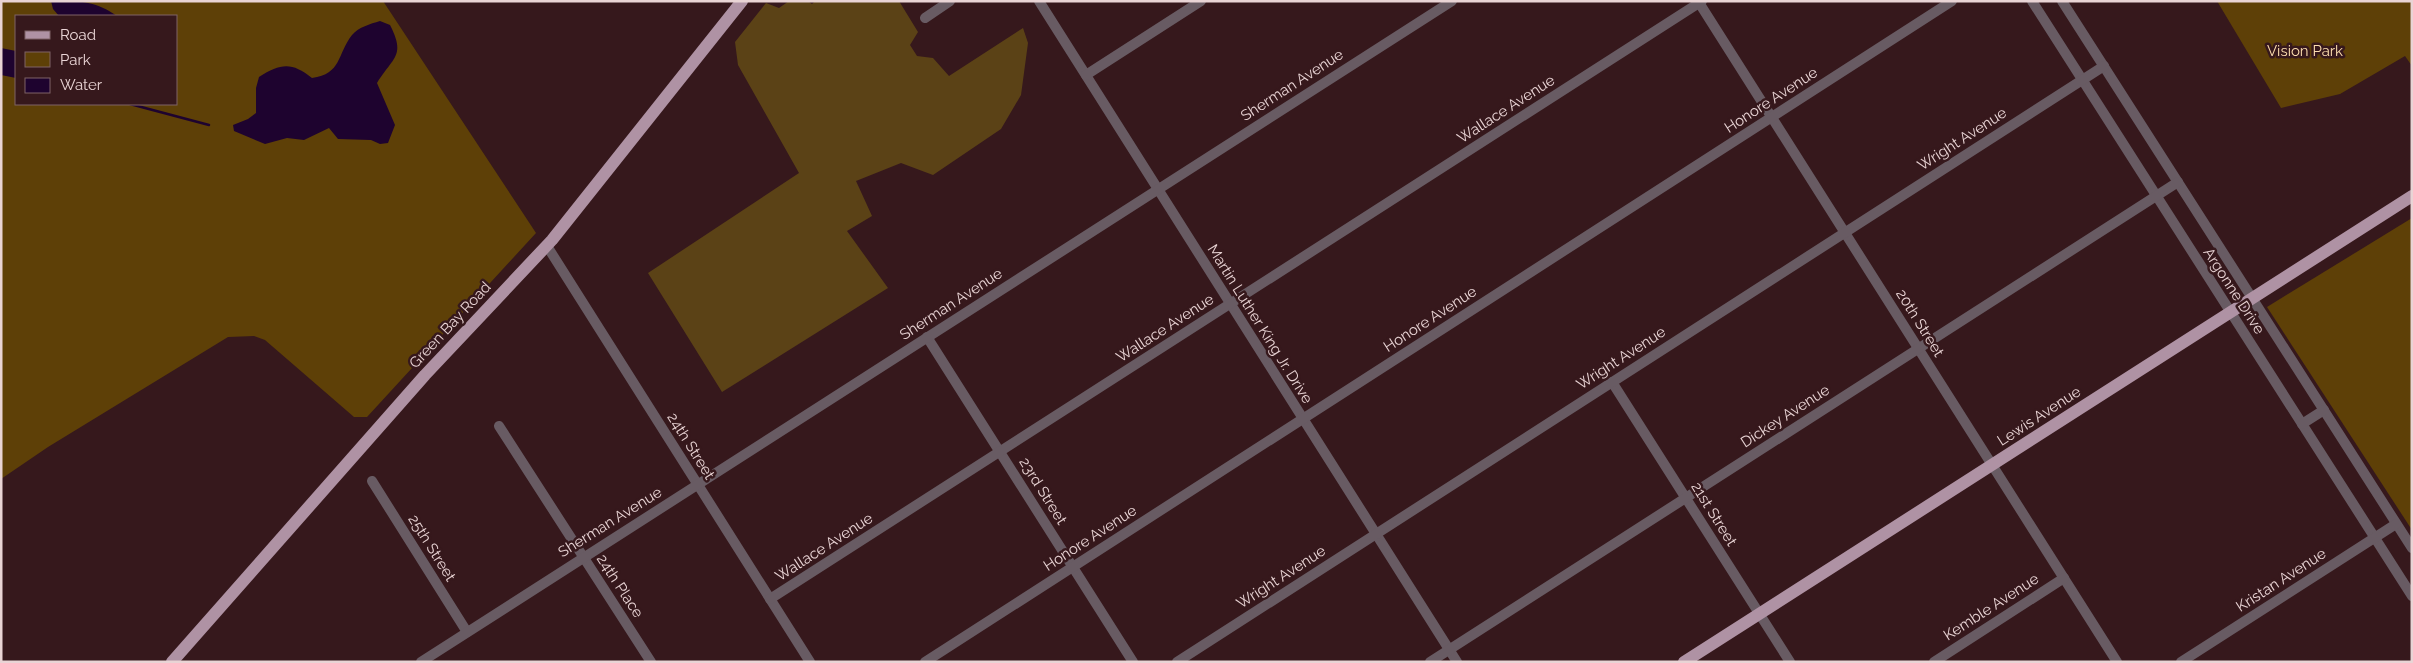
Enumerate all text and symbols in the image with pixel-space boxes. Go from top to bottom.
legend [15,15,178,105]
text: Road [60,26,96,44]
park label: Vision Park [2267,42,2343,60]
street label: Sherman Avenue [1237,45,1347,125]
text: Park [60,51,91,69]
street label: Honore Avenue [1721,63,1821,137]
street label: Wallace Avenue [1454,71,1558,147]
text: Water [60,76,103,94]
street label: Wright Avenue [1914,103,2010,174]
street label: Martin Luther King Jr. Drive [1204,241,1317,407]
street label: Argonne Drive [2199,244,2269,338]
street label: Sherman Avenue [896,264,1006,344]
street label: Green Bay Road [405,278,495,372]
street label: Honore Avenue [1380,282,1480,356]
street label: 20th Street [1892,286,1948,360]
street label: Wallace Avenue [1113,290,1217,366]
street label: Wright Avenue [1573,322,1669,393]
street label: Dickey Avenue [1737,381,1833,451]
street label: Lewis Avenue [1994,382,2084,450]
street label: 24th Street [663,409,719,483]
street label: 23rd Street [1015,454,1071,528]
street label: 21st Street [1687,479,1741,549]
street label: Sherman Avenue [555,483,665,561]
street label: Honore Avenue [1040,501,1140,575]
street label: Wallace Avenue [772,509,876,585]
street label: 25th Street [404,511,460,585]
street label: Wright Avenue [1233,541,1329,612]
street label: Kristan Avenue [2233,544,2329,616]
street label: 24th Place [593,551,647,621]
street label: Kemble Avenue [1940,569,2042,644]

